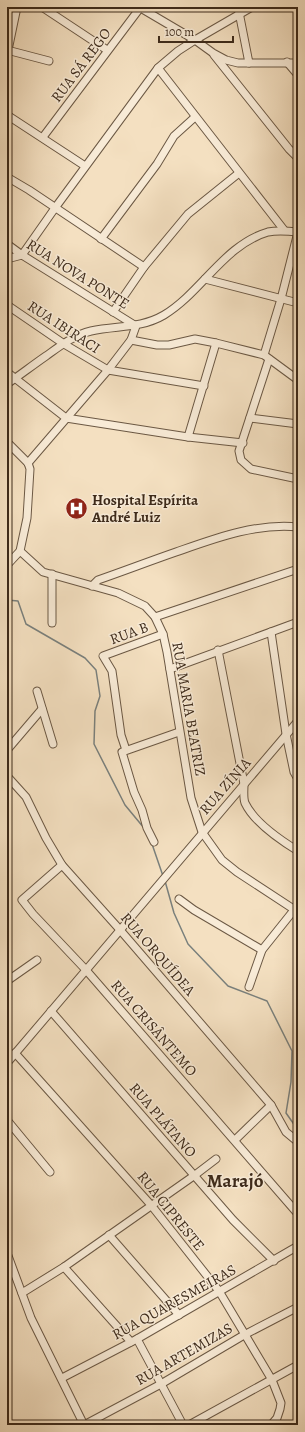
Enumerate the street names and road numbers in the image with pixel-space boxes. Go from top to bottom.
street label: RUA SÁ REGO [46,24,116,106]
street label: RUA NOVA PONTE [23,234,133,314]
street label: RUA IBIRACI [24,296,104,358]
street label: RUA B [107,617,151,649]
street label: RUA MARIA BEATRIZ [167,640,211,778]
street label: RUA ZÍNIA [195,753,255,819]
street label: RUA ORQUÍDEA [116,908,200,1000]
street label: RUA CRISÂNTEMO [106,975,202,1081]
street label: RUA PLÁTANO [125,1078,201,1162]
street label: RUA CIPRESTE [133,1167,209,1255]
street label: RUA QUARESMEIRAS [108,1260,240,1344]
street label: RUA ARTEMIZAS [132,1318,236,1390]

